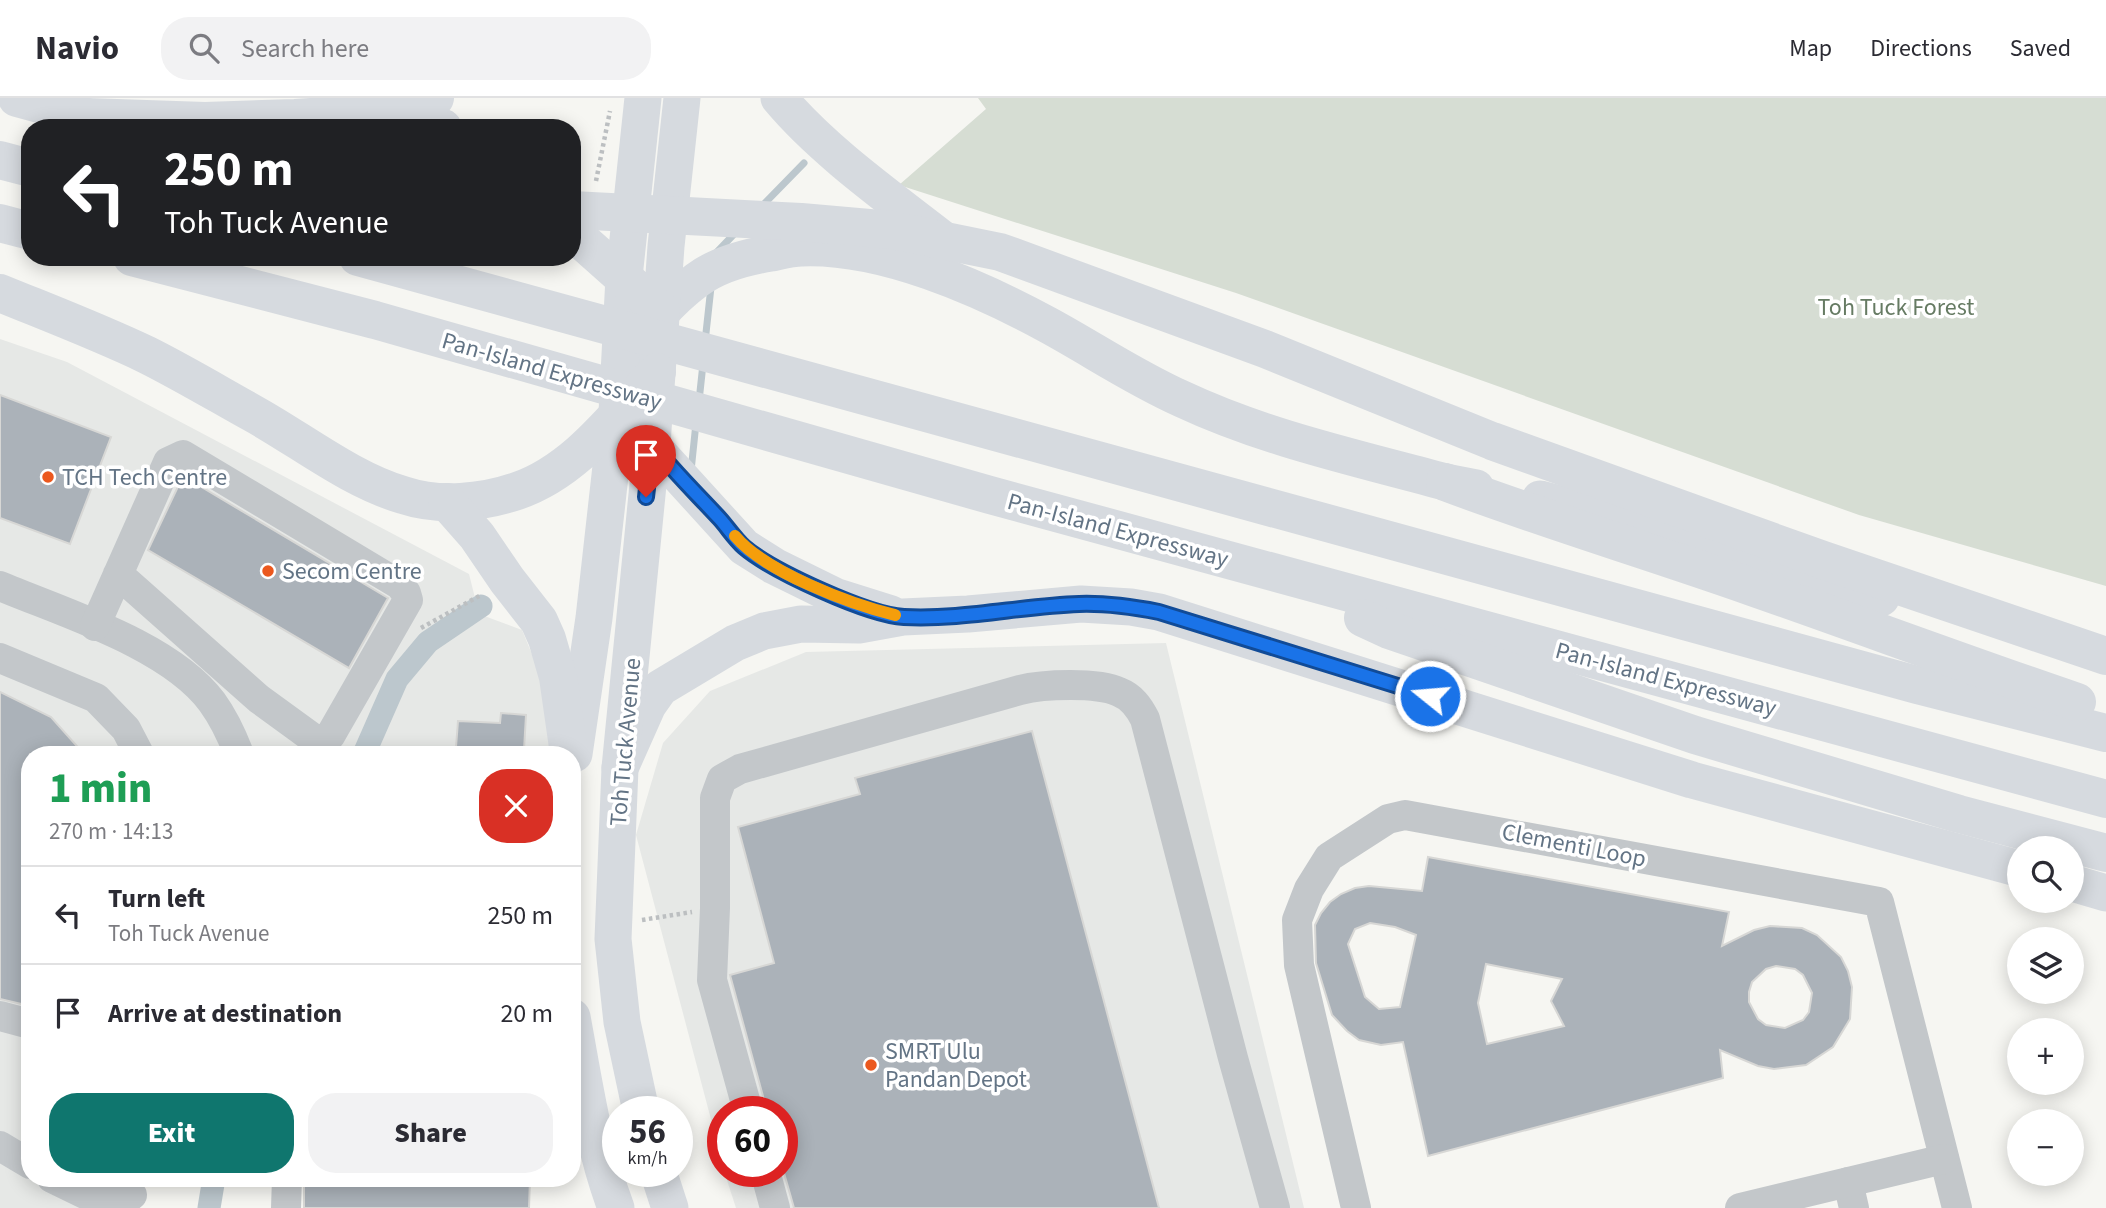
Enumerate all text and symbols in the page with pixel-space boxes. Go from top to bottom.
search box [161,17,651,80]
text: Navio [35,25,119,72]
icon: search [185,29,223,67]
text: Search here [241,30,369,67]
text: Map [1789,31,1832,66]
text: Directions [1870,31,1972,66]
text: Saved [2010,31,2071,66]
text: 250 m [164,135,293,205]
icon: left [49,147,140,238]
text: Toh Tuck Avenue [164,200,389,246]
park label: Toh Tuck Forest [1818,290,1974,325]
street label: Pan-Island Expressway [438,323,666,420]
pin [616,425,676,497]
icon: arrive [627,436,665,474]
place label: TCH Tech Centre [62,460,227,495]
marker: TCH Tech Centre [40,469,56,485]
street label: Pan-Island Expressway [1003,484,1232,577]
place label: Secom Centre [282,554,422,589]
marker: Secom Centre [260,563,276,579]
street label: Pan-Island Expressway [1551,633,1780,726]
street label: Toh Tuck Avenue [601,657,650,828]
position arrow [1393,659,1467,733]
text: 1 min [49,759,152,819]
button: close [479,769,553,843]
street label: Clementi Loop [1499,814,1649,877]
text: 270 m · 14:13 [49,815,173,848]
map controls [2007,836,2084,1186]
button: search [2007,836,2084,913]
text: Turn left [108,880,205,917]
icon: left [49,896,87,934]
text: 250 m [487,897,553,934]
text: Toh Tuck Avenue [108,917,270,950]
button: layers [2007,927,2084,1004]
icon: arrive [49,994,87,1032]
text: Arrive at destination [108,995,342,1032]
text: 20 m [500,995,553,1032]
button: + [2007,1018,2084,1095]
place label: SMRT Ulu Pandan Depot [885,1034,1027,1097]
marker: SMRT Ulu Pandan Depot [863,1057,879,1073]
button: Exit [49,1093,294,1173]
button: Share [308,1093,553,1173]
speed limit sign: 60 [707,1096,798,1187]
text: 56 [629,1107,666,1157]
button: − [2007,1109,2084,1186]
text: km/h [628,1146,667,1171]

